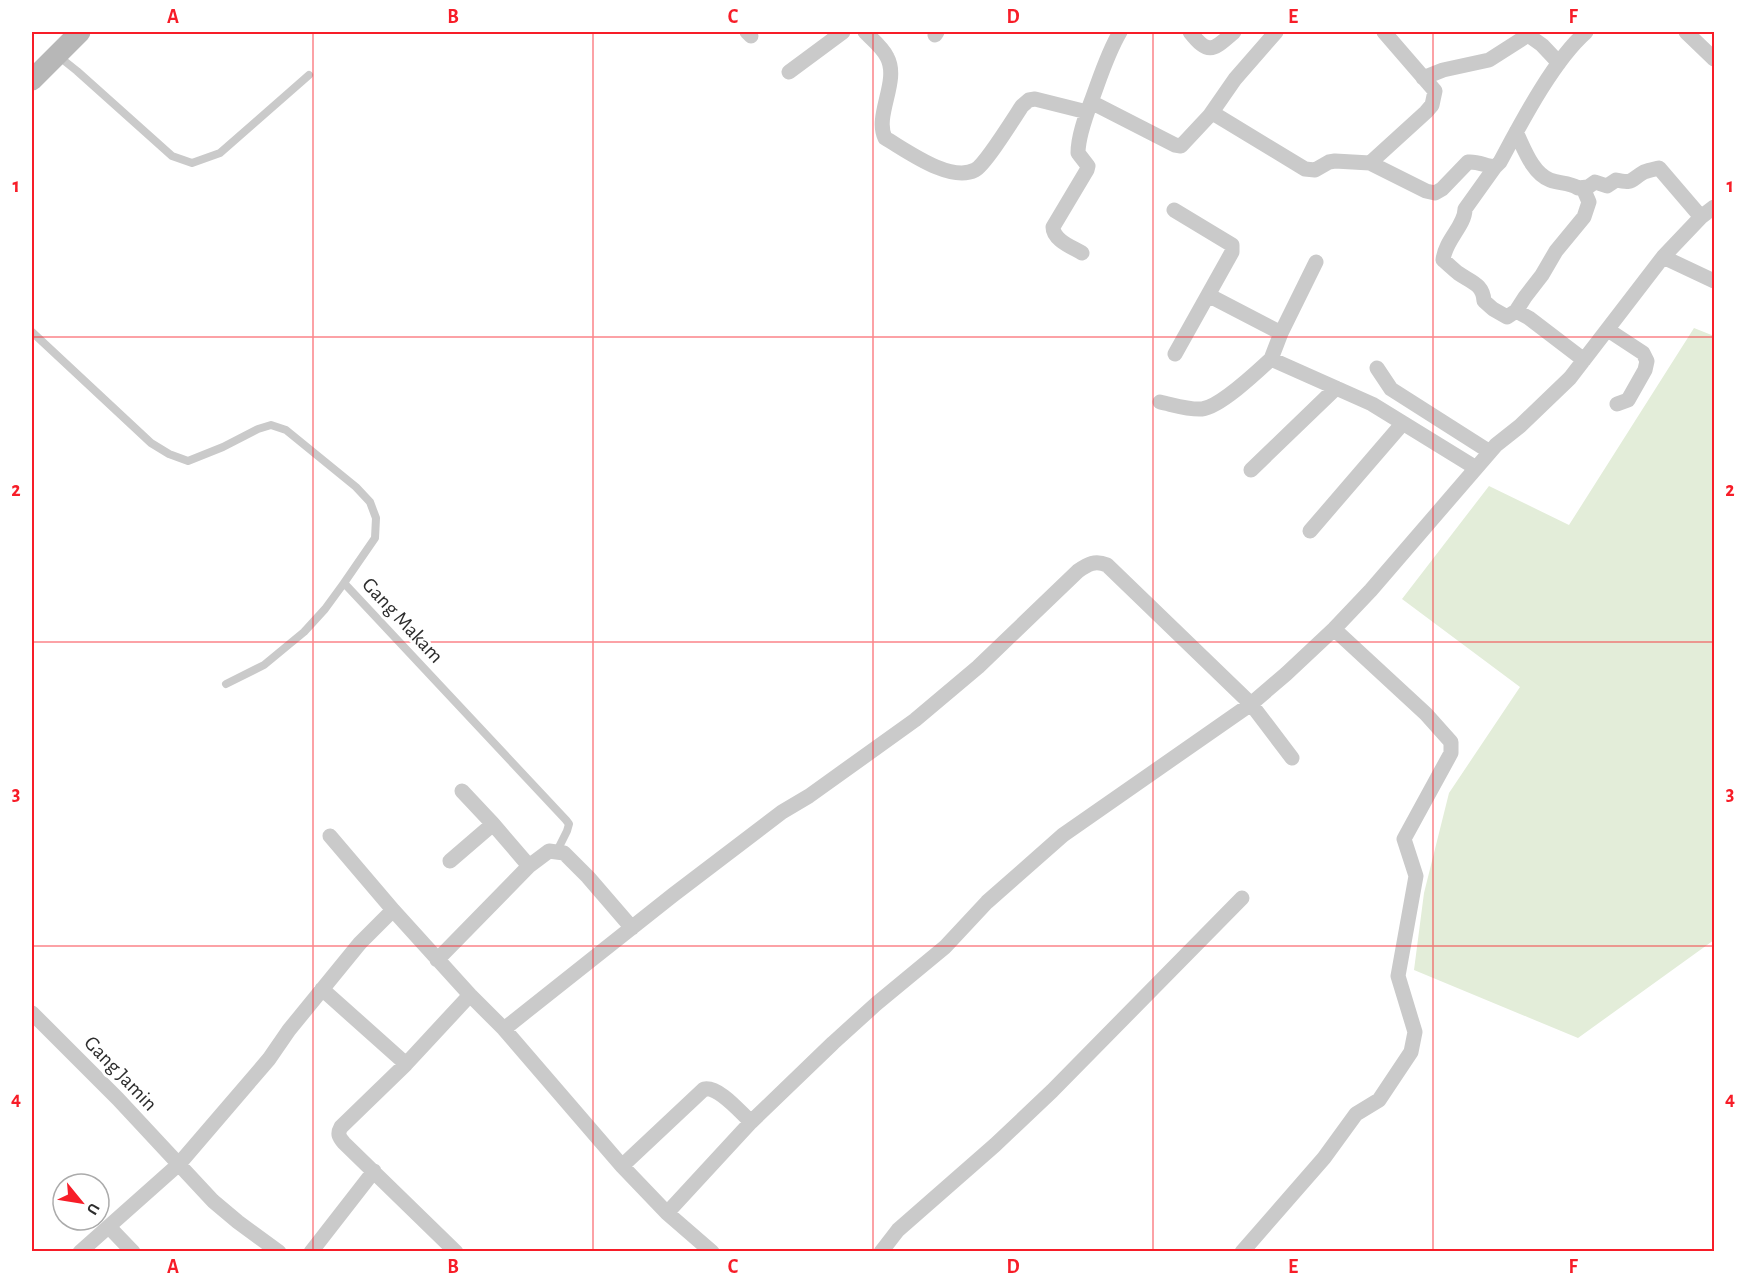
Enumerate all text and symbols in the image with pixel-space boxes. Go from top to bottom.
text: A [167,7,179,27]
text: B [447,7,459,27]
text: C [728,7,739,27]
text: D [1006,7,1020,27]
text: E [1288,7,1298,27]
text: F [1568,7,1578,27]
text: 1 [12,176,20,196]
text: 1 [1726,176,1734,196]
text: 2 [11,480,21,500]
text: 2 [1725,480,1735,500]
street label: Gang Makam [358,574,447,667]
text: 3 [12,784,20,804]
text: 3 [1726,784,1734,804]
street label: Gang Jamin [80,1032,161,1115]
text: 4 [11,1089,21,1109]
text: 4 [1725,1089,1735,1109]
north arrow [51,1172,111,1232]
text: U [84,1201,103,1217]
text: A [167,1257,179,1277]
text: B [447,1257,459,1277]
text: C [728,1257,739,1277]
text: D [1006,1257,1020,1277]
text: E [1288,1257,1298,1277]
text: F [1568,1257,1578,1277]

